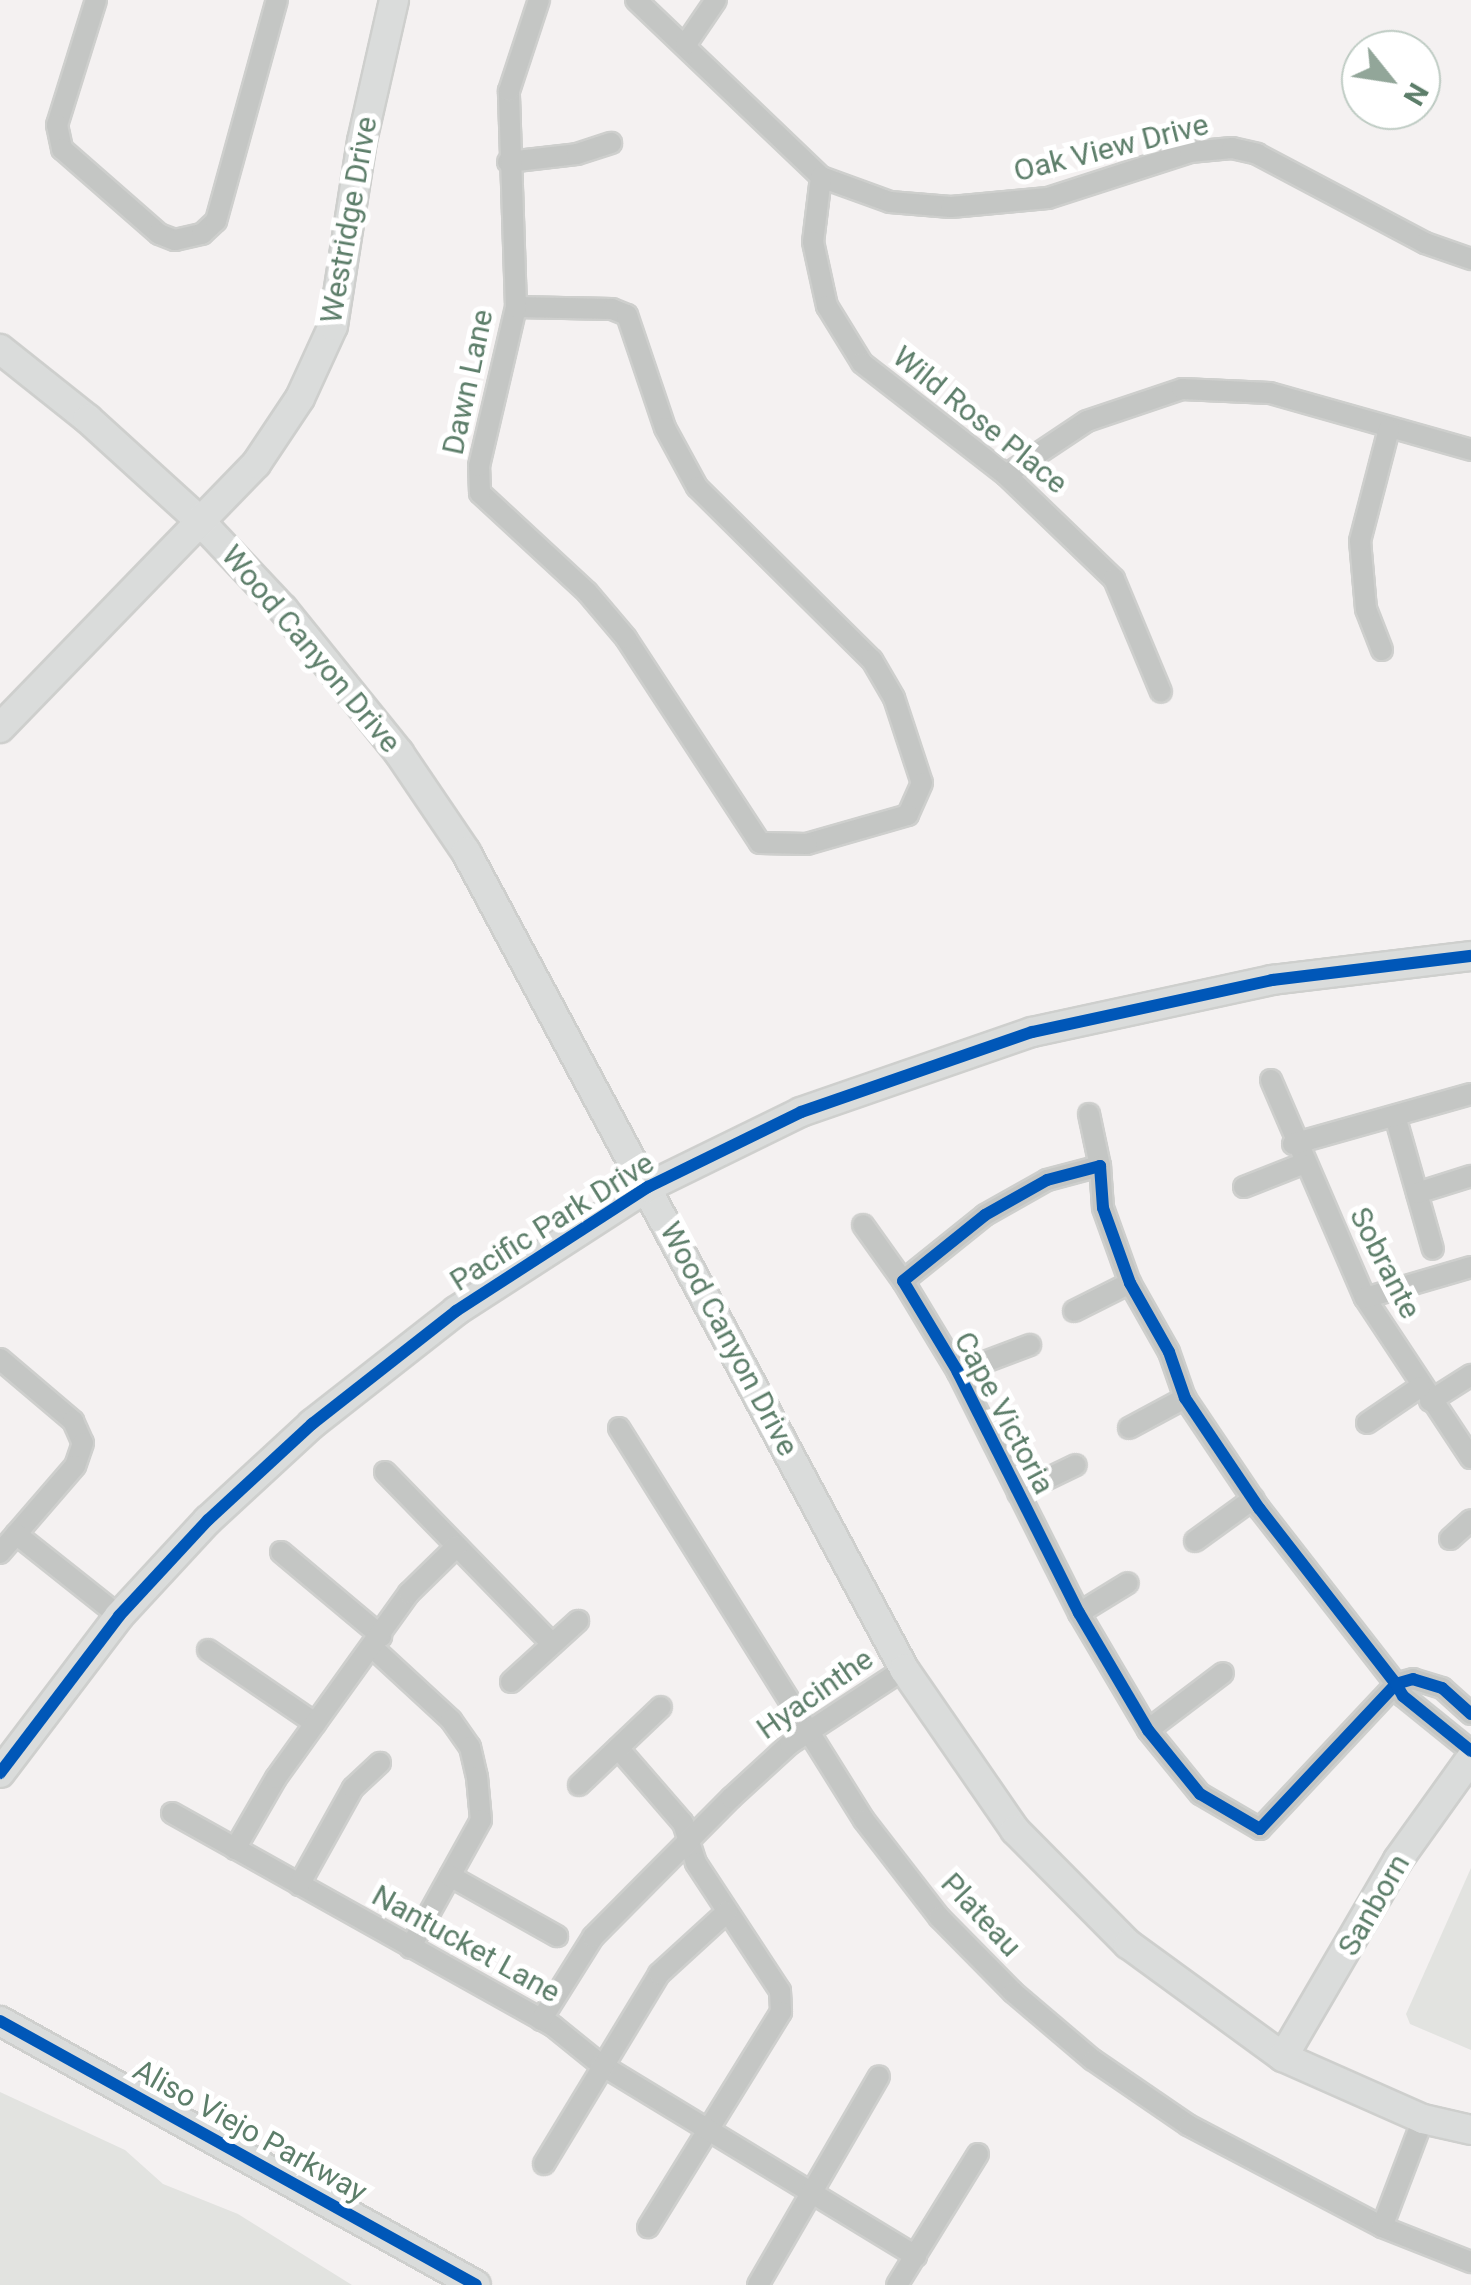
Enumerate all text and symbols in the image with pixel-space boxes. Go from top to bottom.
north arrow [1341,30,1441,130]
text: N [1396,77,1435,111]
street label: Oak View Drive [1010,106,1212,190]
street label: Westridge Drive [313,114,385,326]
street label: Dawn Lane [435,306,501,458]
street label: Wild Rose Place [885,339,1075,501]
street label: Wood Canyon Drive [214,538,408,760]
street label: Pacific Park Drive [444,1145,660,1299]
street label: Sobrante [1342,1201,1428,1325]
street label: Wood Canyon Drive [652,1216,806,1462]
street label: Cape Victoria [946,1326,1062,1500]
street label: Hyacinthe [750,1641,880,1747]
street label: Sanborn [1331,1848,1417,1962]
street label: Plateau [933,1866,1029,1964]
street label: Nantucket Lane [366,1878,566,2010]
street label: Aliso Viejo Parkway [127,2052,373,2210]

